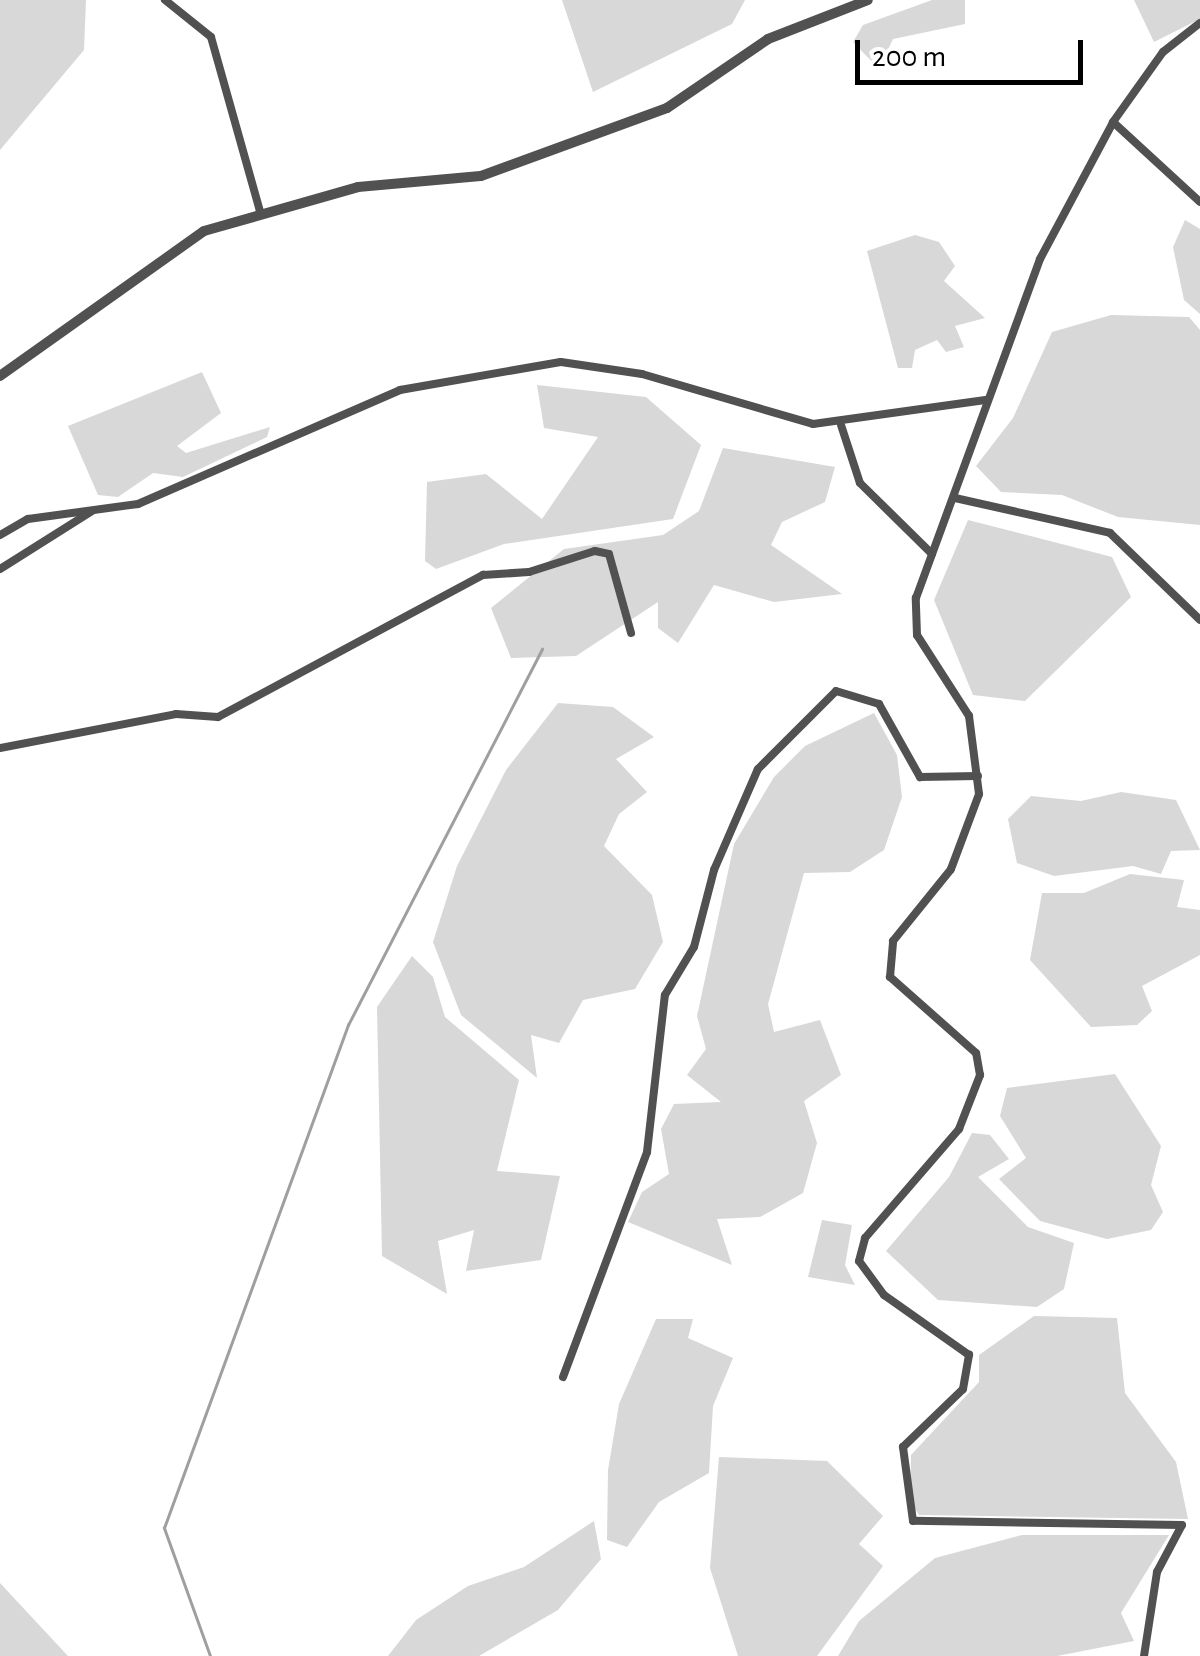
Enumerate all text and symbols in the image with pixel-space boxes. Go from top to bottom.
scale bar [860,20,1088,82]
text: 200 m [872,42,946,72]

